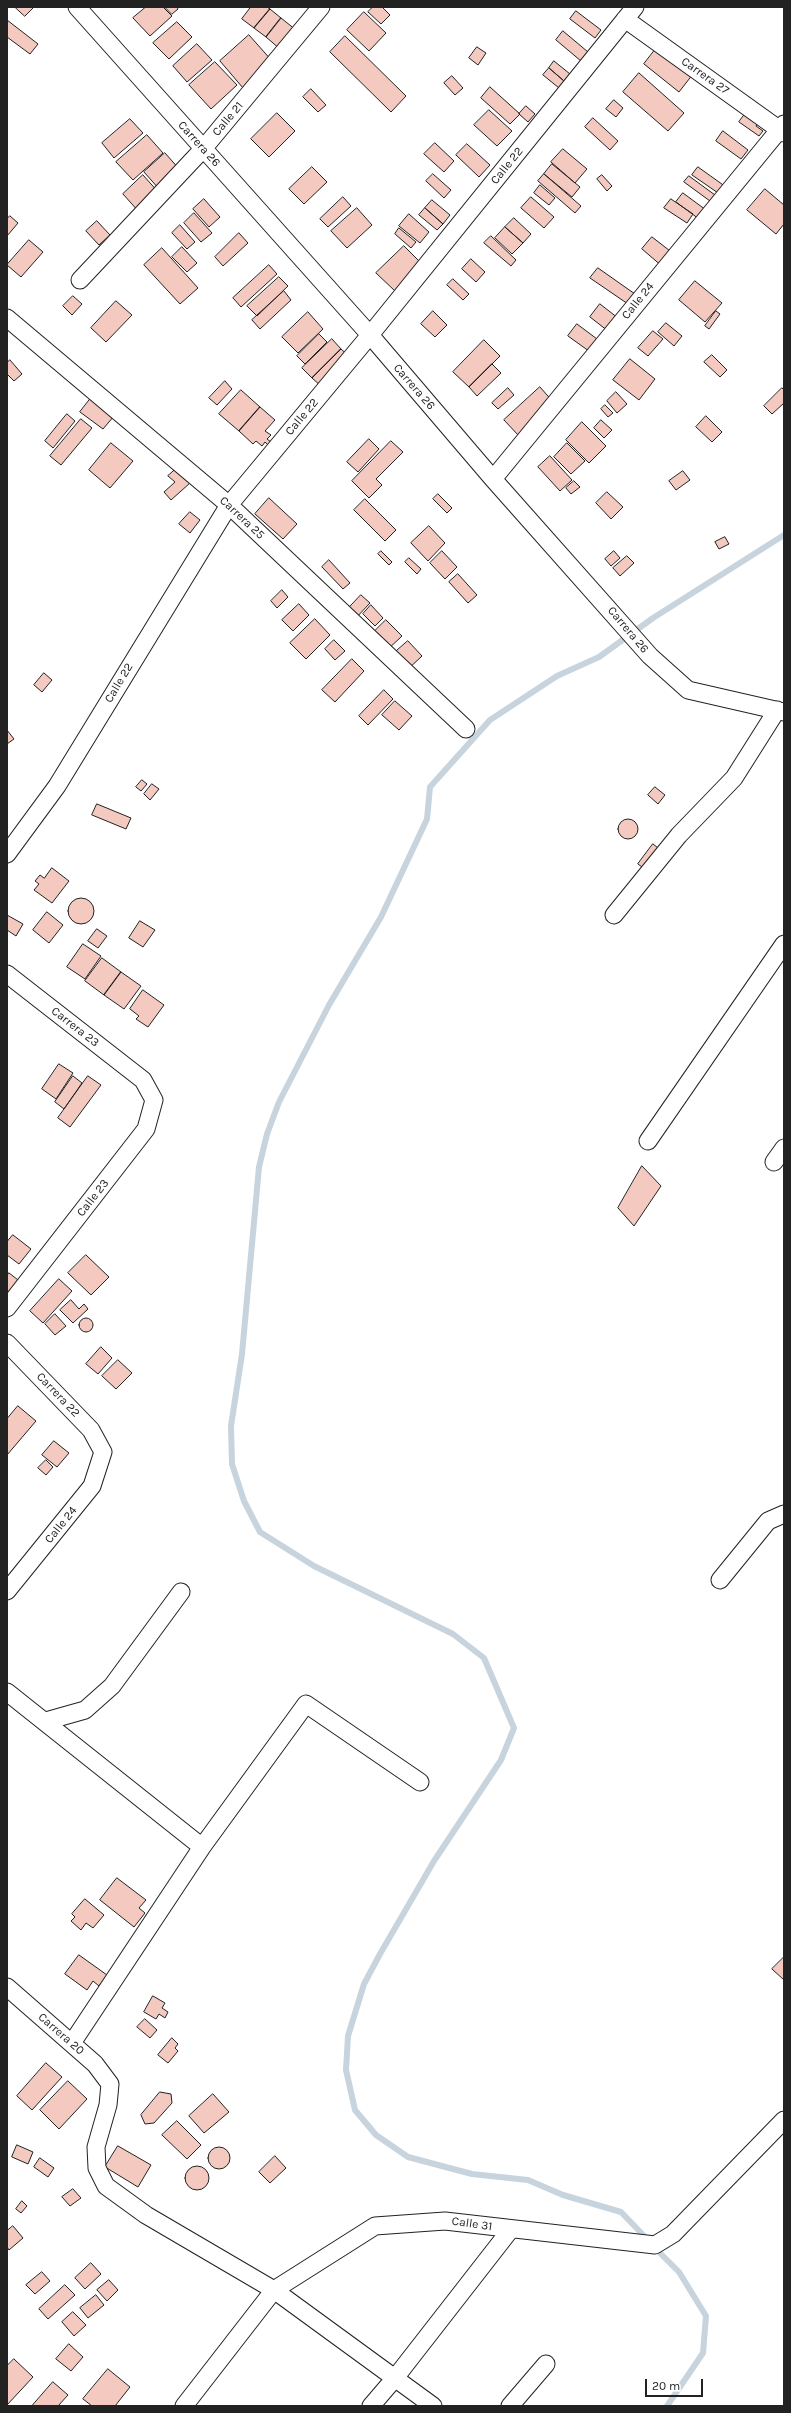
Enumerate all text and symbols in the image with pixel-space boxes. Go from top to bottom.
street label: Carrera 27 [678,54,732,98]
street label: Calle 21 [209,99,247,139]
street label: Carrera 26 [175,118,223,170]
street label: Calle 22 [488,145,526,187]
street label: Calle 24 [619,280,657,322]
street label: Carrera 26 [390,361,438,413]
street label: Calle 22 [282,396,322,438]
street label: Carrera 25 [216,494,268,542]
street label: Carrera 26 [604,604,652,656]
street label: Calle 22 [102,661,136,705]
street label: Carrera 23 [48,1004,102,1050]
street label: Calle 23 [74,1176,112,1220]
street label: Carrera 22 [33,1370,83,1420]
street label: Calle 24 [42,1504,80,1546]
street label: Carrera 20 [35,2010,87,2058]
street label: Calle 31 [451,2214,493,2234]
scale bar [647,2371,705,2397]
text: 20 m [652,2379,680,2393]

